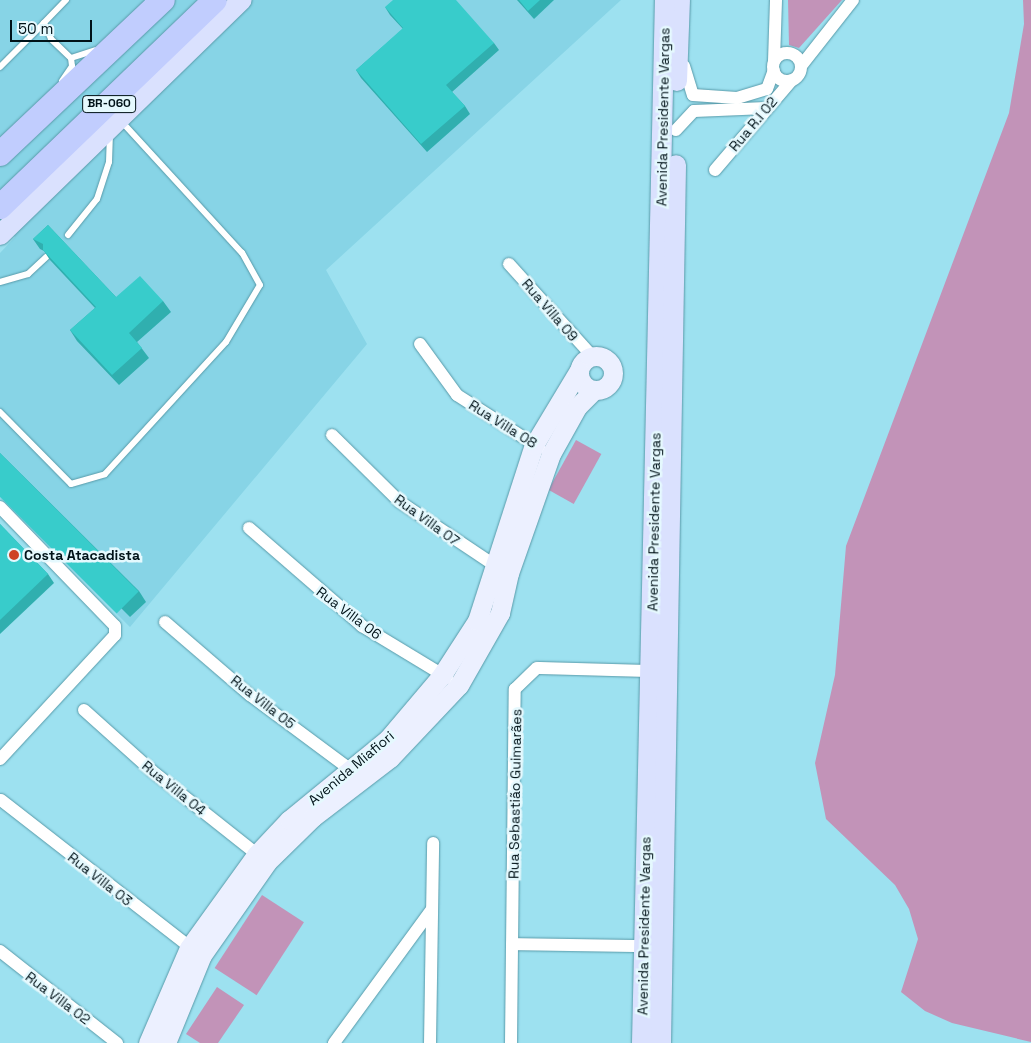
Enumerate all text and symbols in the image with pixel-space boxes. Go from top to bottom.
scale bar [12,10,95,42]
text: 50 m [18,19,53,38]
street label: Avenida Presidente Vargas [653,28,673,206]
street label: Rua R.I 02 [725,93,781,155]
road number: BR-060 [82,95,136,114]
street label: Rua Villa 09 [518,275,582,345]
street label: Rua Villa 08 [466,396,540,452]
street label: Avenida Presidente Vargas [644,433,664,611]
street label: Rua Villa 07 [391,491,463,549]
place label: Costa Atacadista [24,547,140,563]
marker: Costa Atacadista [8,549,20,561]
street label: Rua Villa 06 [313,583,385,643]
street label: Rua Villa 05 [227,672,299,732]
street label: Rua Sebastião Guimarães [505,709,525,879]
street label: Avenida Miafiori [305,727,397,809]
street label: Rua Villa 04 [139,757,209,819]
street label: Avenida Presidente Vargas [634,837,654,1015]
street label: Rua Villa 03 [64,849,136,909]
street label: Rua Villa 02 [22,968,94,1028]

